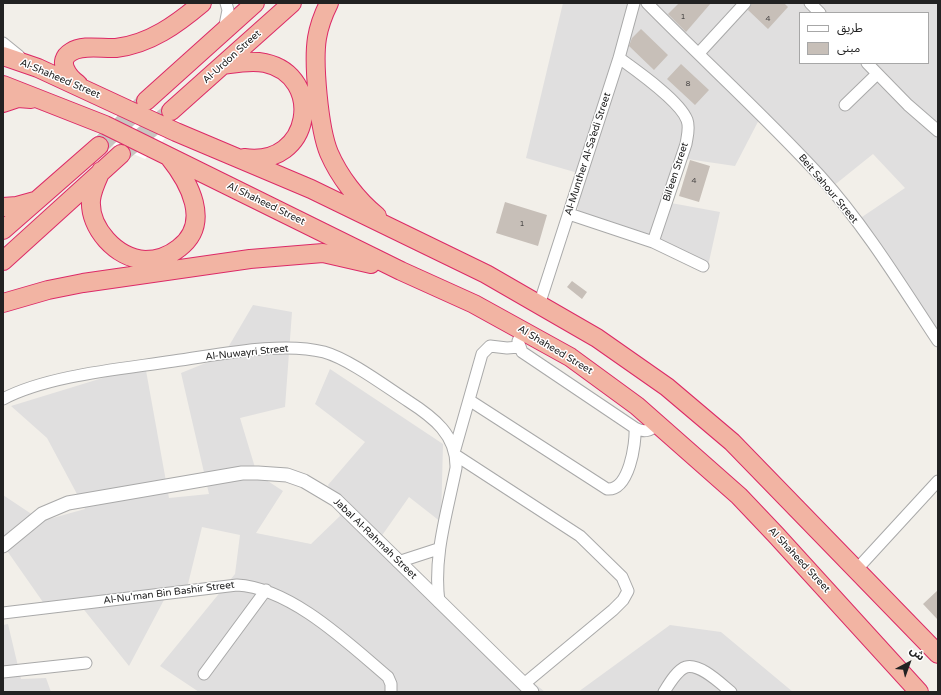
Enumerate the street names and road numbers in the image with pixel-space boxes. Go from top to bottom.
street label: Al-Urdon Street [200,28,264,86]
street label: Al-Shaheed Street [18,57,102,101]
street label: Al-Munther Al-Sa’edi Street [562,91,614,217]
street label: Bil’een Street [661,141,691,203]
street label: Beit Sahour Street [796,152,860,226]
street label: Al Shaheed Street [225,180,307,228]
street label: Al Shaheed Street [515,323,595,377]
street label: Al-Nuwayri Street [205,343,289,363]
street label: Jabal Al-Rahmah Street [331,496,419,582]
street label: Al Shaheed Street [766,525,832,595]
street label: Al-Nu'man Bin Bashir Street [103,579,235,607]

